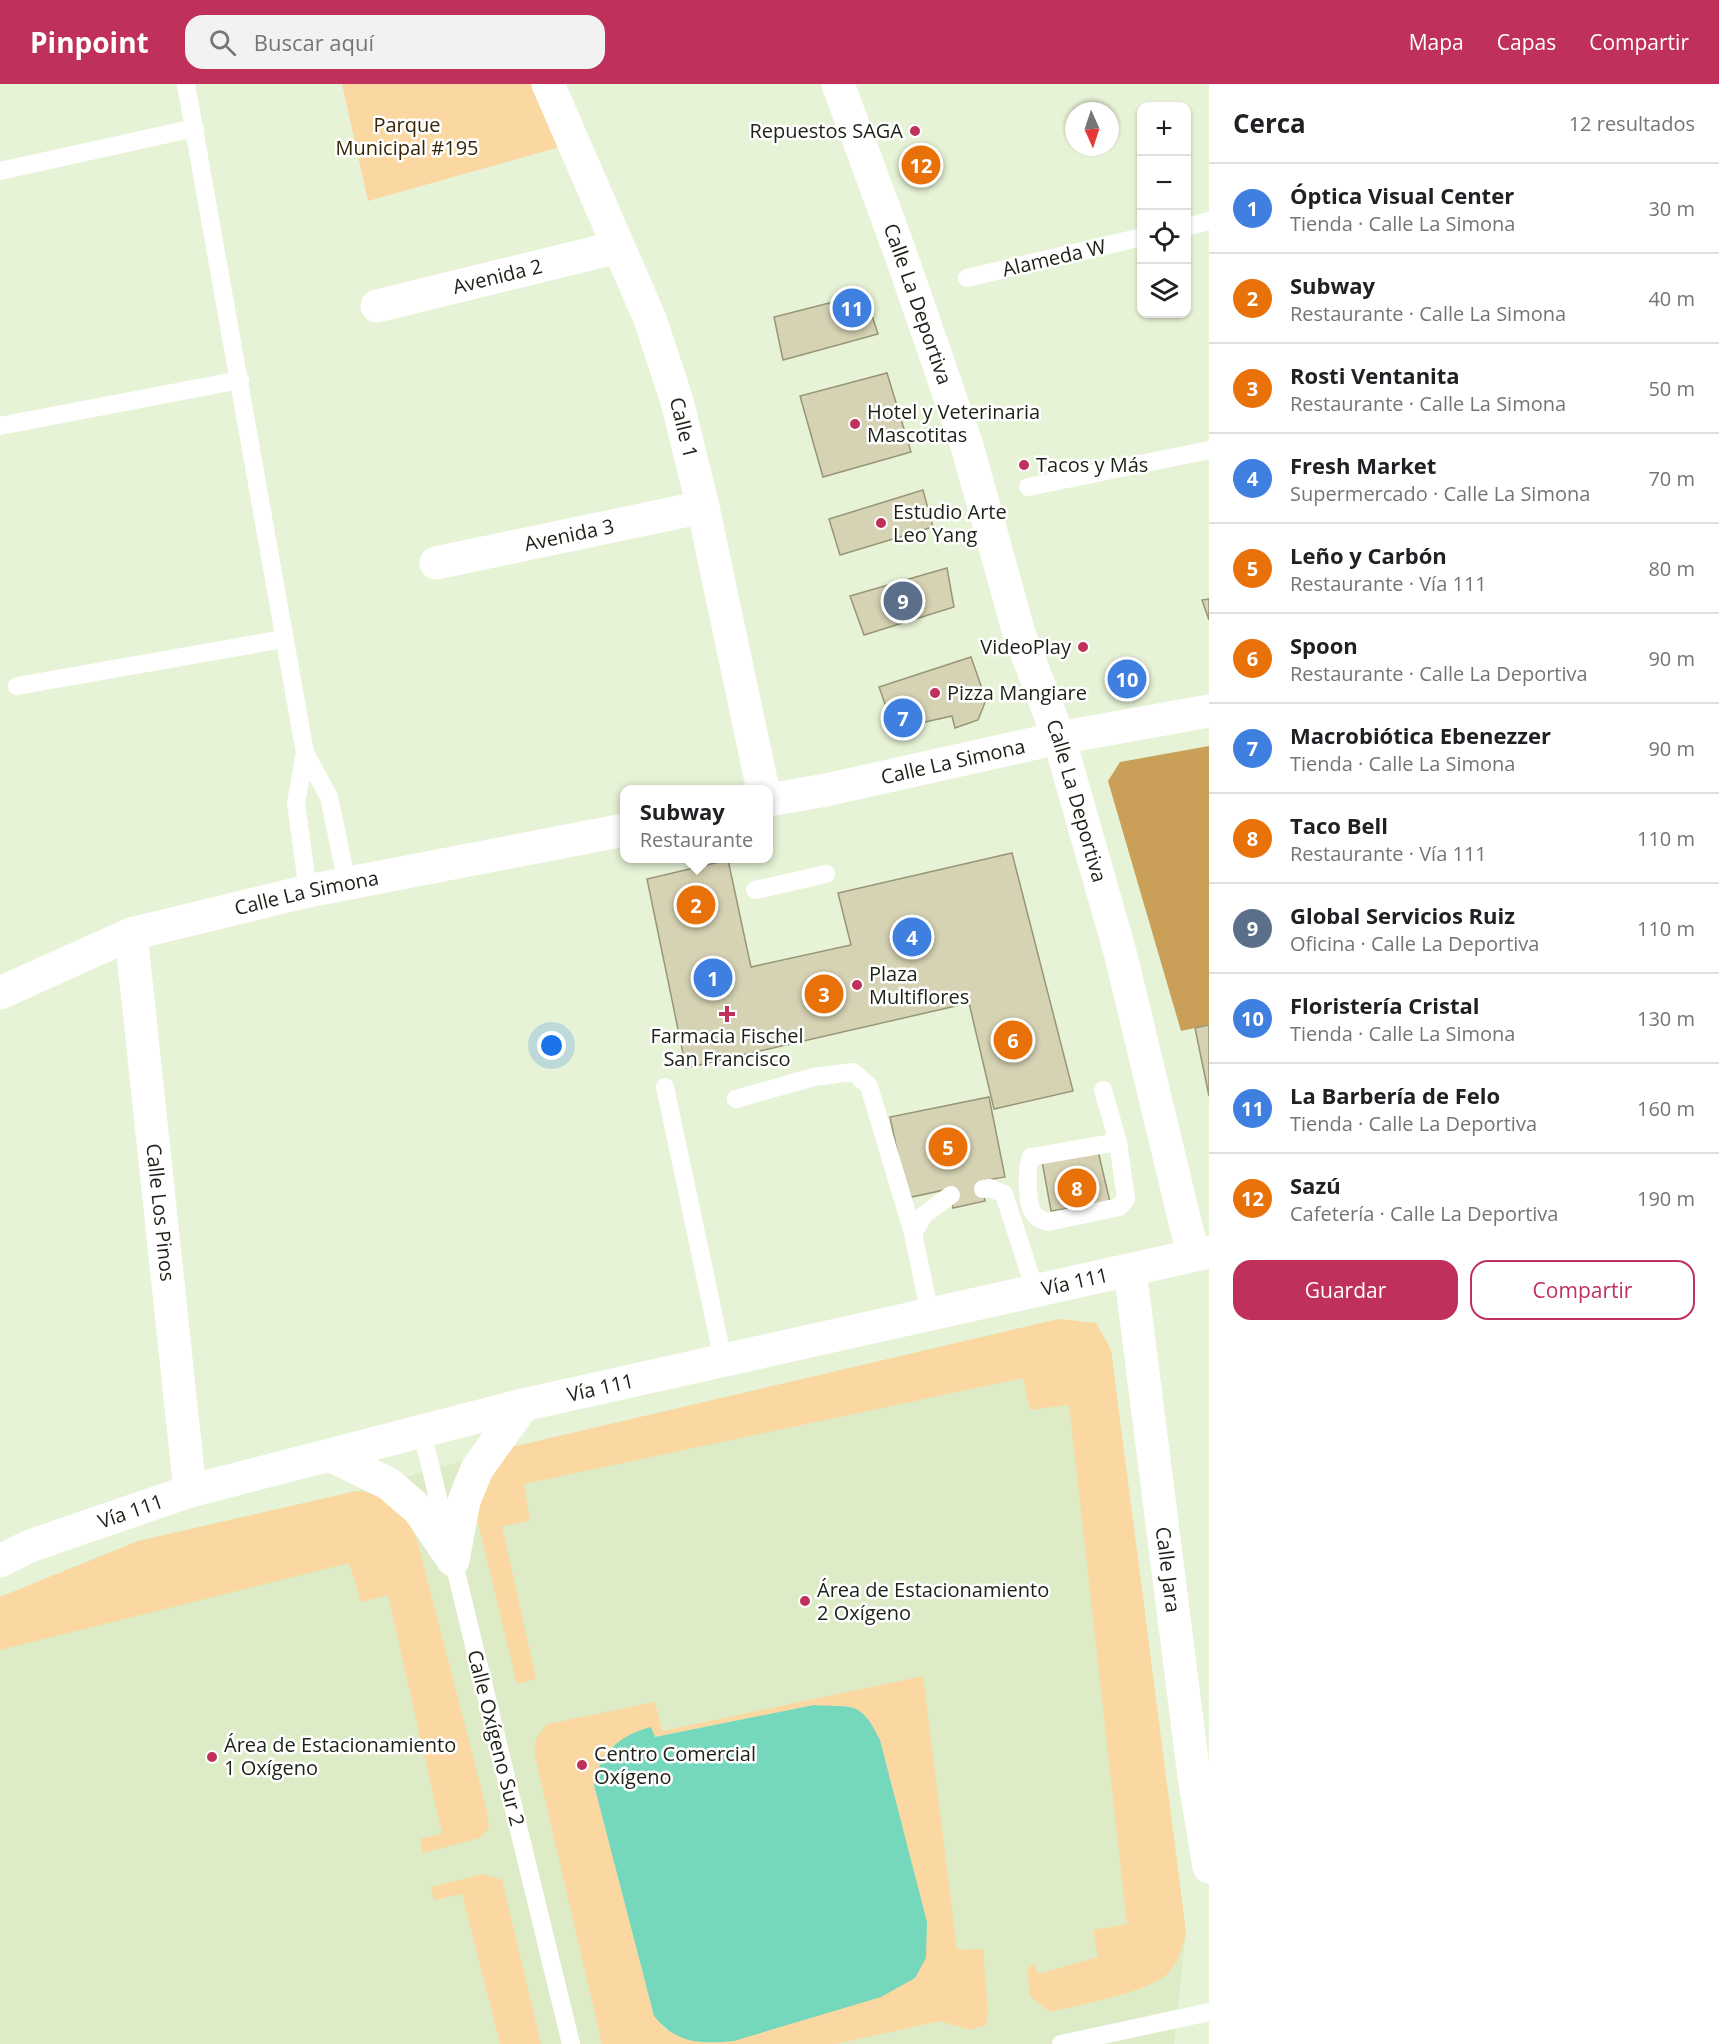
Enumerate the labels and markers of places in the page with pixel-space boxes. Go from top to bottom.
place label: Repuestos SAGA [749,117,903,144]
marker: Repuestos SAGA [908,124,922,138]
pin: 12 [902,142,940,188]
pin: 11 [832,286,872,330]
place label: Hotel y Veterinaria Mascotitas [867,398,1040,448]
marker: Hotel y Veterinaria Mascotitas [848,417,862,431]
place label: Tacos y Más [1036,451,1148,478]
marker: Tacos y Más [1017,458,1031,472]
place label: Estudio Arte Leo Yang [893,498,1007,548]
marker: Estudio Arte Leo Yang [874,516,888,530]
pin: 9 [884,578,922,624]
place label: VideoPlay [980,633,1072,660]
marker: VideoPlay [1076,640,1090,654]
pin: 10 [1108,656,1146,702]
place label: Pizza Mangiare [947,679,1087,706]
marker: Pizza Mangiare [928,686,942,700]
pin: 7 [884,696,922,740]
pin: 2 [676,882,716,928]
pin: 4 [892,914,932,960]
pin: 1 [694,956,732,1000]
place label: Plaza Multiflores [869,960,969,1010]
pin: 3 [804,972,844,1016]
marker: Plaza Multiflores [850,978,864,992]
marker: Farmacia Fischel San Francisco [720,1007,734,1021]
pin: 6 [994,1018,1032,1062]
place label: Farmacia Fischel San Francisco [650,1022,804,1072]
pin: 5 [928,1124,968,1170]
pin: 8 [1058,1166,1096,1210]
place label: Área de Estacionamiento 2 Oxígeno [817,1576,1049,1626]
marker: Área de Estacionamiento 2 Oxígeno [798,1594,812,1608]
place label: Área de Estacionamiento 1 Oxígeno [224,1731,456,1781]
place label: Centro Comercial Oxígeno [594,1740,756,1790]
marker: Área de Estacionamiento 1 Oxígeno [205,1750,219,1764]
marker: Centro Comercial Oxígeno [575,1758,589,1772]

